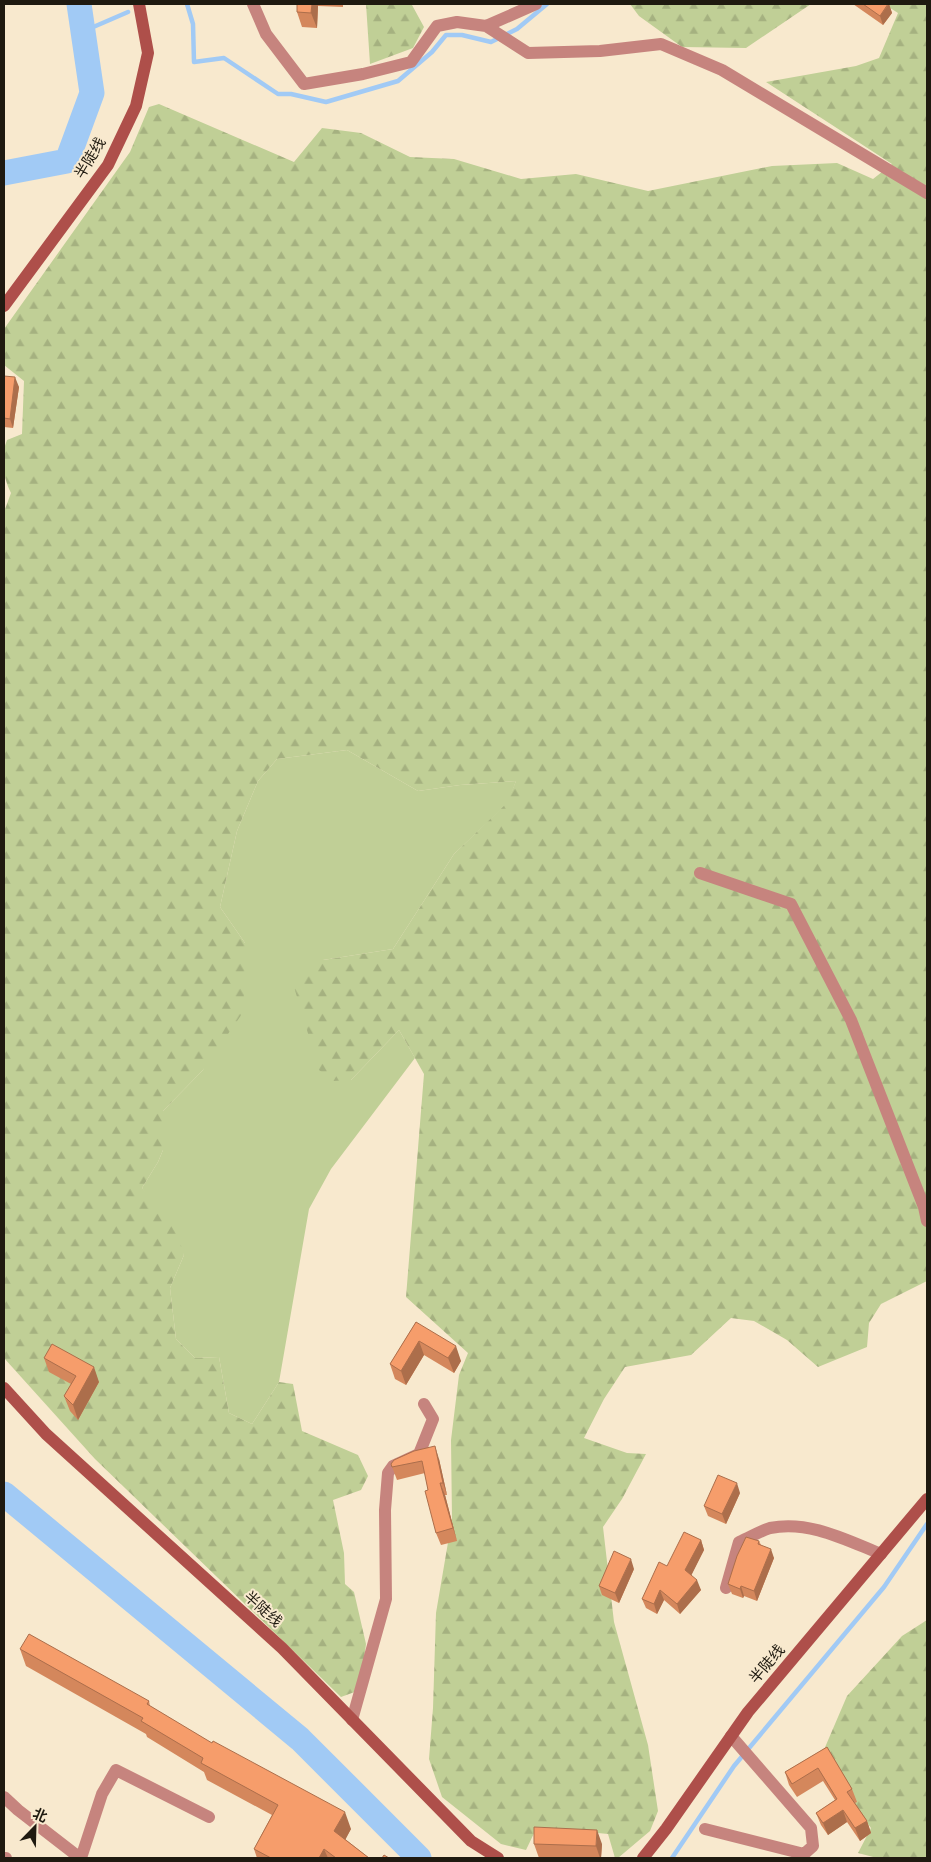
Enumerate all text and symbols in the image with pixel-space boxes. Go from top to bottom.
street label: 半陡线 [71,134,109,182]
street label: 半陡线 [240,1587,286,1631]
street label: 半陡线 [746,1641,788,1687]
north arrow [10,1802,60,1852]
text: 北 [30,1804,50,1826]

